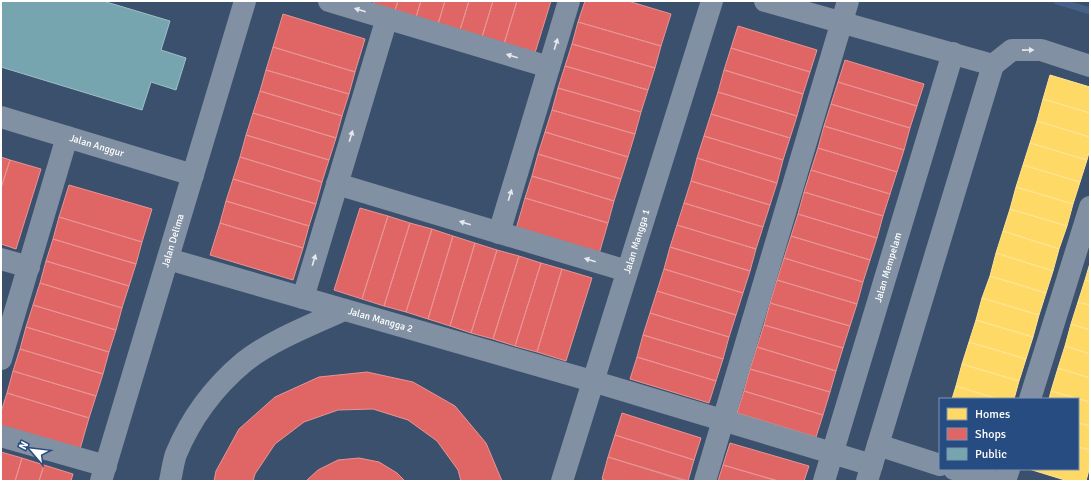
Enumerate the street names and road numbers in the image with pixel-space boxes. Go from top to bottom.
street label: Jalan Anggur [68,132,126,160]
street label: Jalan Mangga 1 [621,208,653,275]
street label: Jalan Delima [159,212,187,269]
street label: Jalan Mempelam [872,231,905,304]
street label: Jalan Mangga 2 [347,305,414,335]

